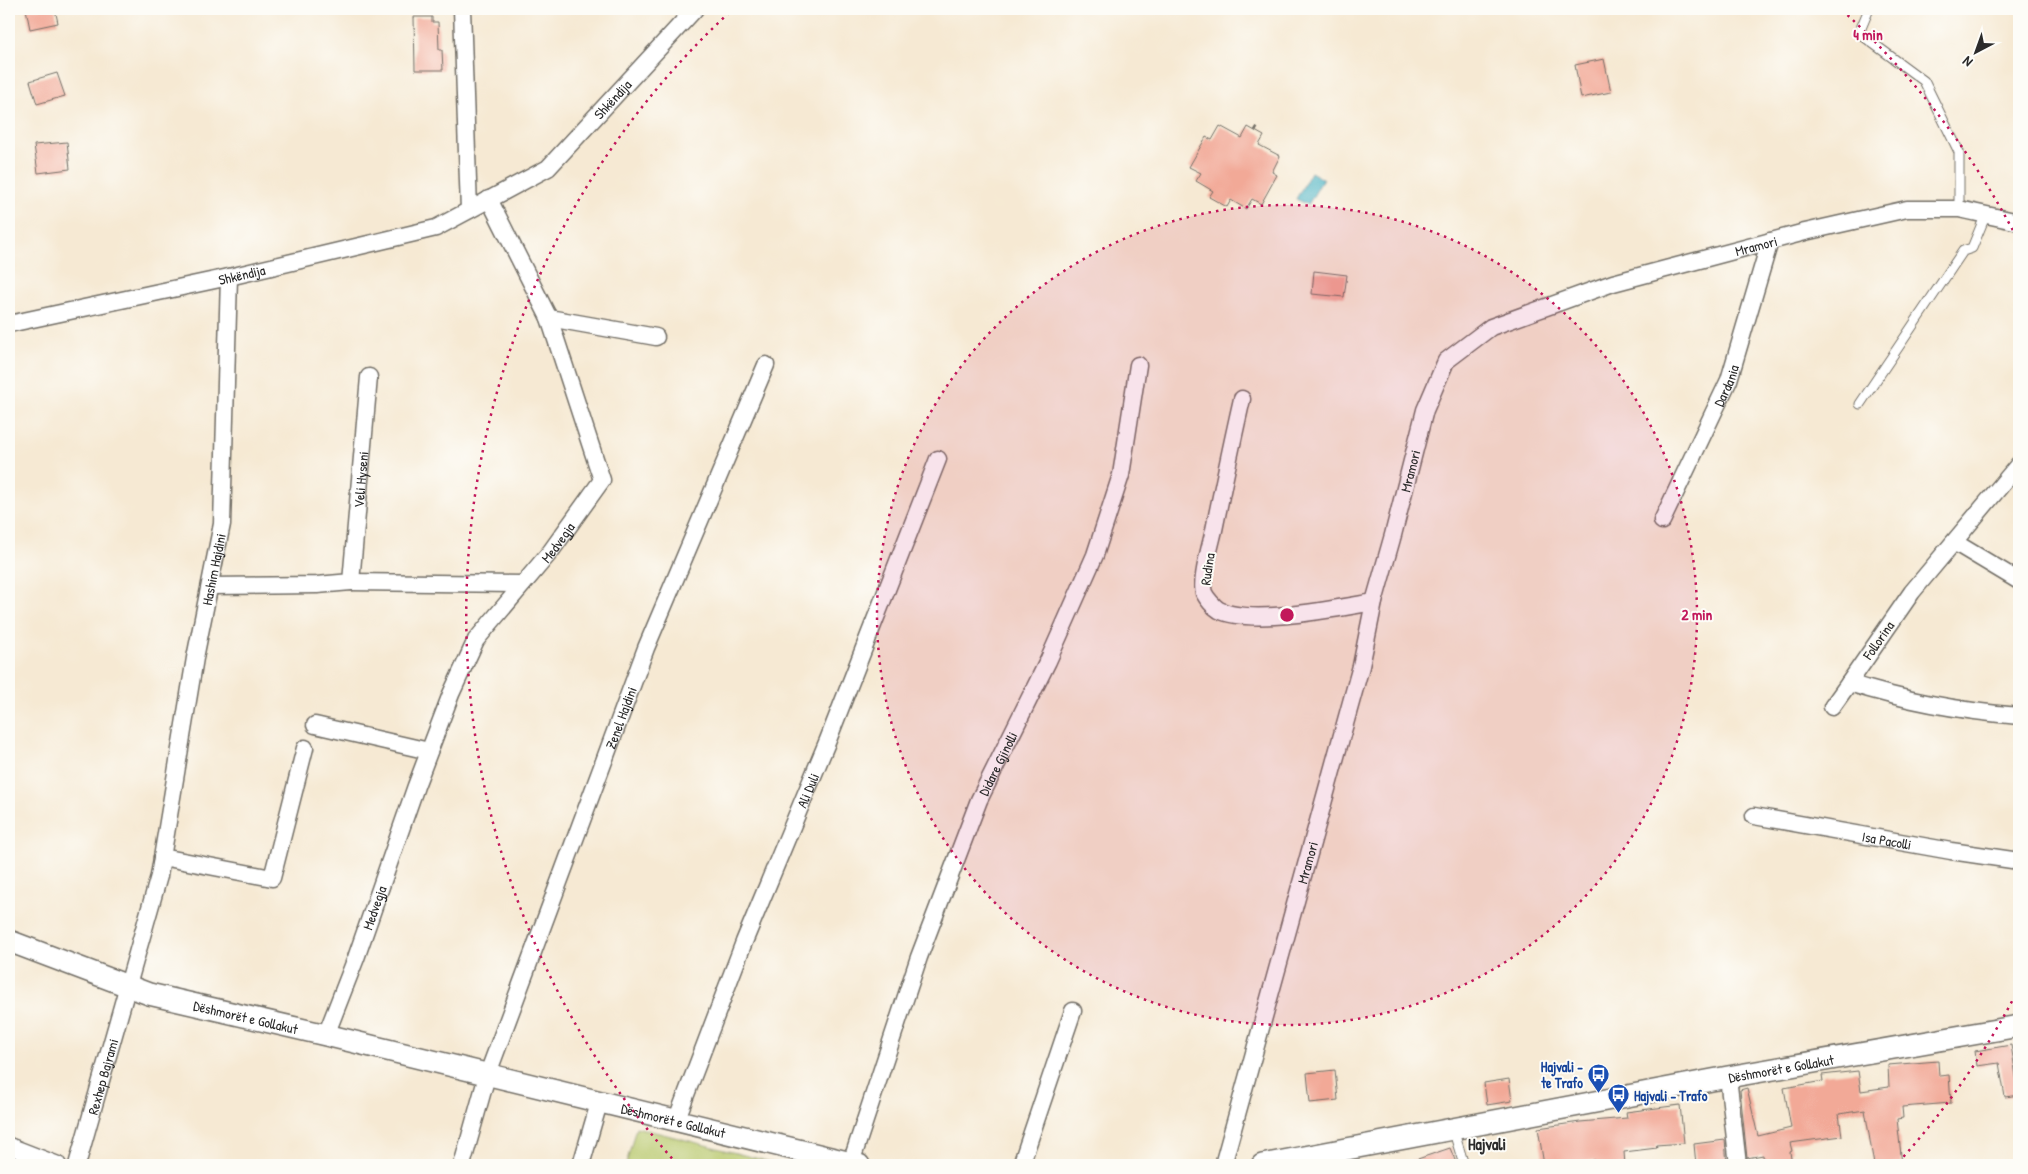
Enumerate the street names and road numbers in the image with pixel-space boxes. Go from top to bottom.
street label: Shkëndija [589,75,635,123]
street label: Mramori [1733,230,1779,260]
street label: Shkëndija [217,259,267,289]
street label: Dardania [1708,362,1743,409]
street label: Mramori [1395,448,1424,494]
street label: Veli Hyseni [348,451,372,509]
street label: Medvegja [536,518,579,566]
street label: Hashim Hajdini [196,532,229,607]
street label: Rudina [1195,551,1219,586]
street label: Follorina [1857,617,1898,664]
street label: Zenel Hajdini [600,684,640,751]
street label: Didare Gjinolli [973,728,1021,799]
street label: Ali Duli [791,770,823,810]
street label: Isa Pacolli [1861,826,1913,853]
street label: Mramori [1292,839,1322,886]
street label: Medvegja [357,882,390,932]
street label: Dëshmorët e Gollakut [192,995,300,1038]
street label: Rexhep Bajrami [82,1036,122,1117]
street label: Dëshmorët e Gollakut [1727,1049,1835,1086]
street label: Dëshmorët e Gollakut [619,1098,728,1142]

